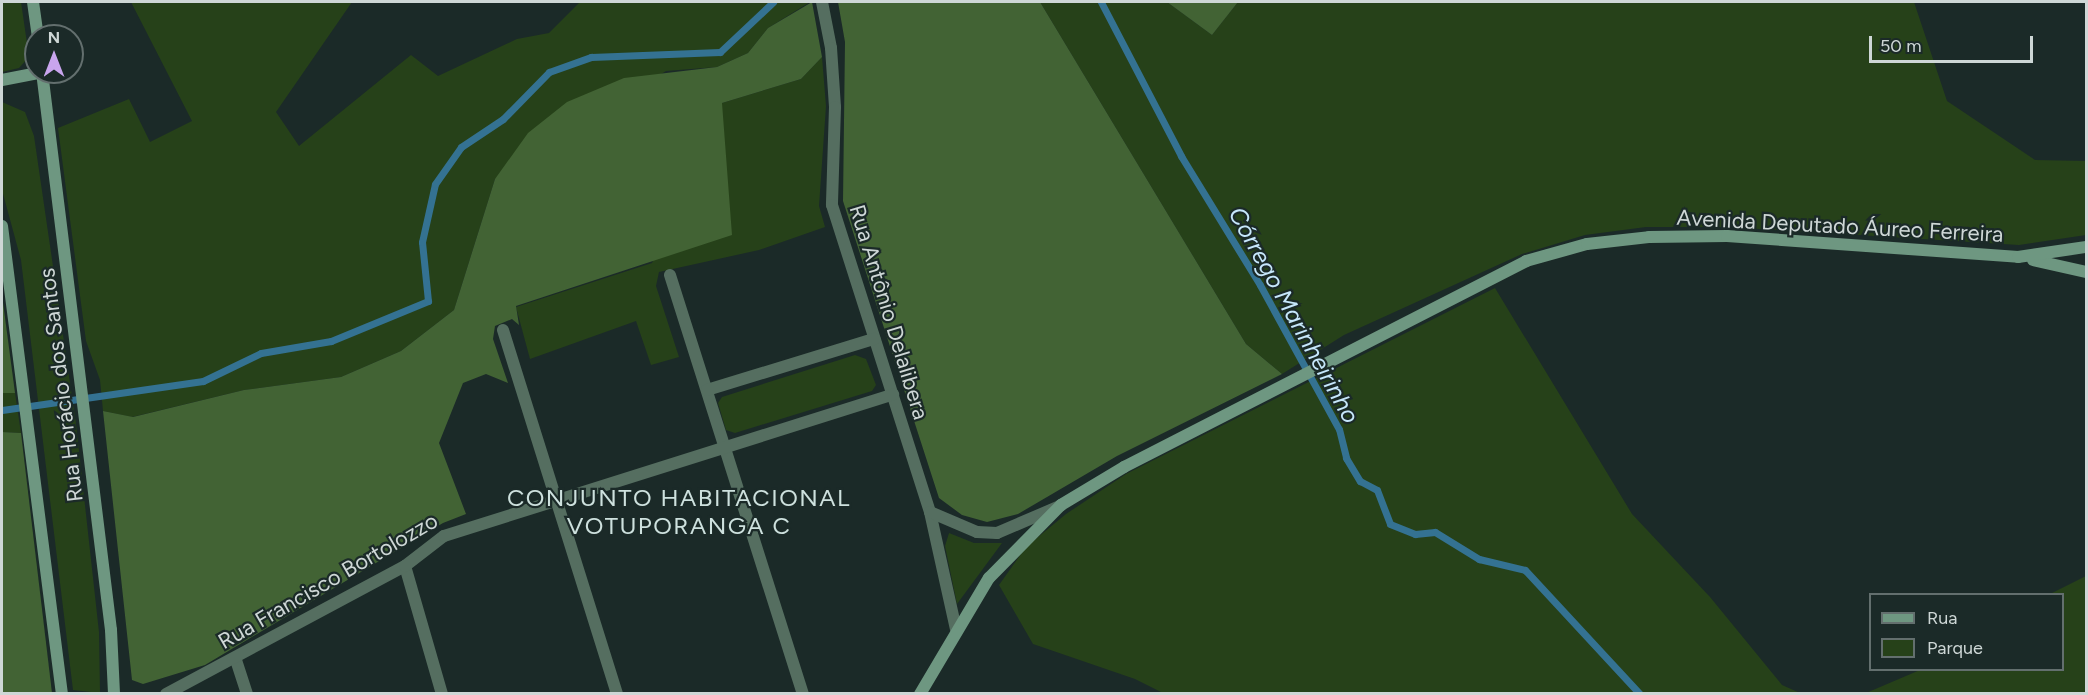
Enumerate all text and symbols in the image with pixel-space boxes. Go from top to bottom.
north arrow [24,24,84,84]
scale bar [1872,24,2036,62]
text: N [48,28,60,47]
text: 50 m [1880,35,1922,57]
street label: Rua Antônio Delalibera [844,201,934,423]
water label: Córrego Marinheirinho [1223,202,1365,428]
street label: Avenida Deputado Áureo Ferreira [1676,204,2004,248]
street label: Rua Horácio dos Santos [34,267,88,503]
district label: CONJUNTO HABITACIONAL VOTUPORANGA C [507,484,851,540]
street label: Rua Francisco Bortolozzo [213,507,443,655]
legend [1869,593,2064,671]
text: Rua [1927,607,1958,629]
text: Parque [1927,637,1983,659]

